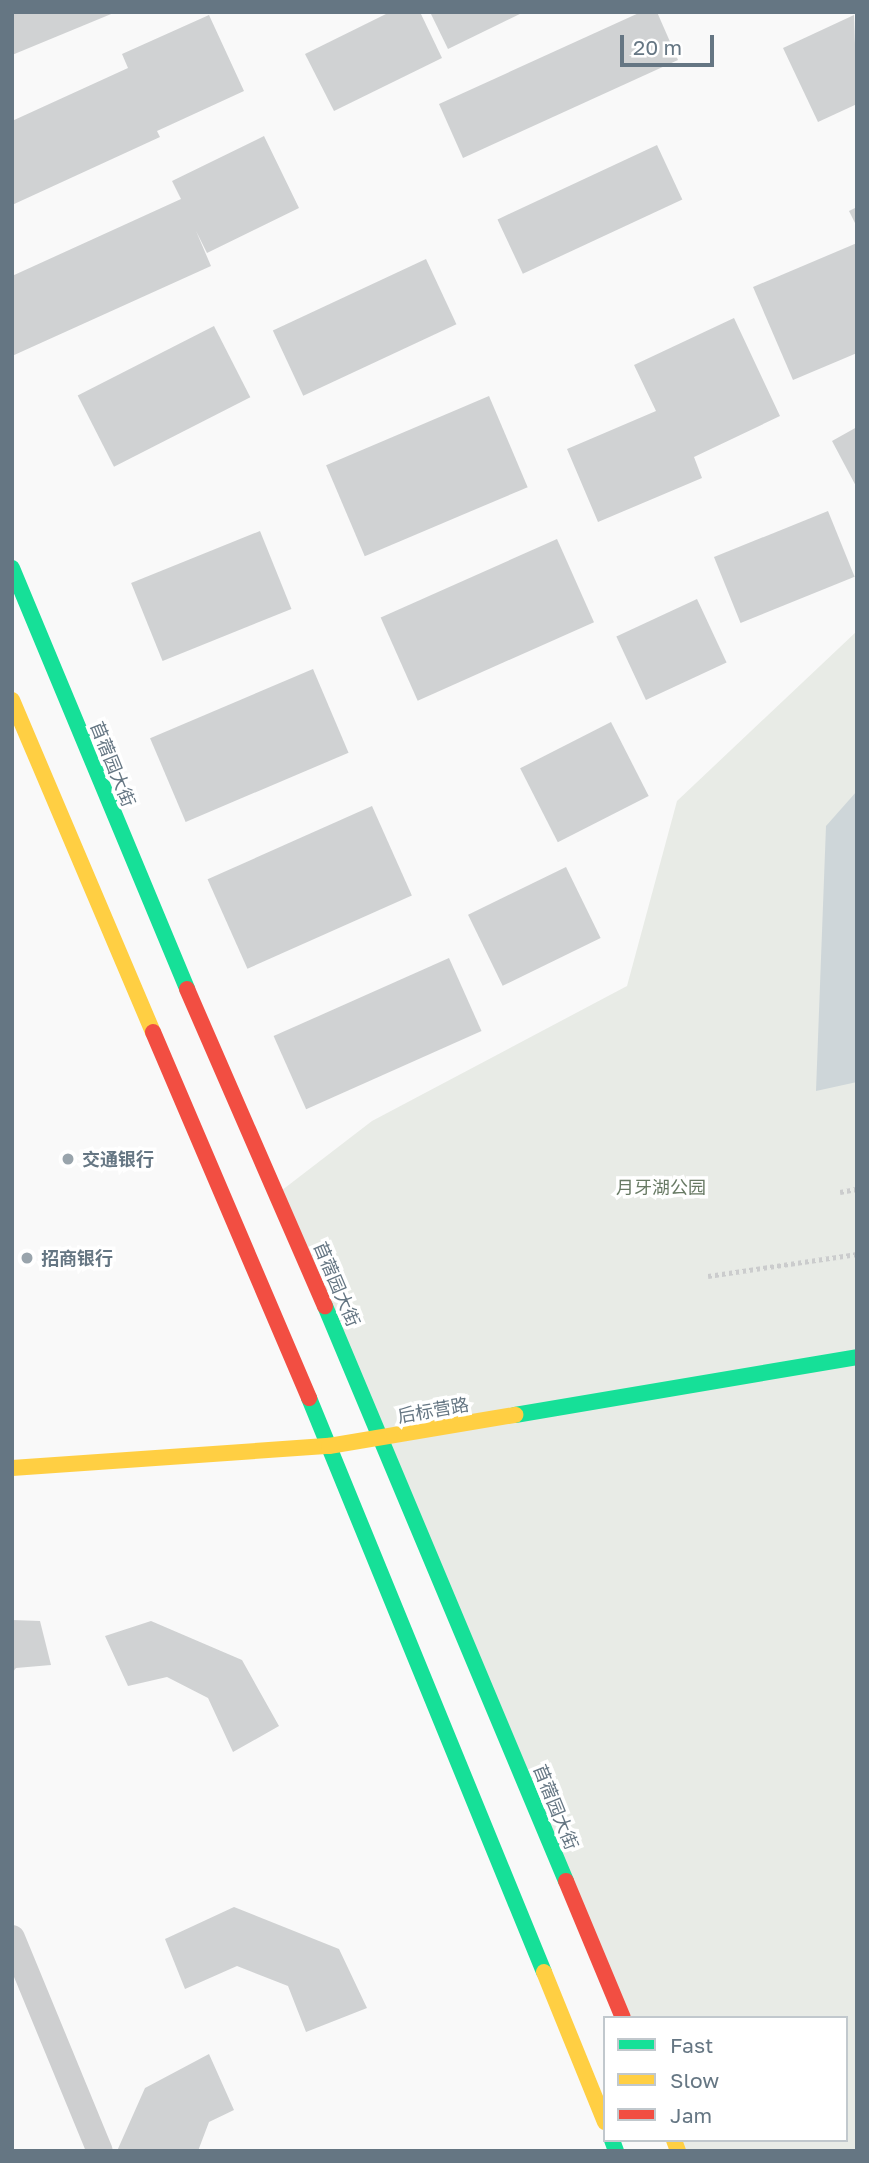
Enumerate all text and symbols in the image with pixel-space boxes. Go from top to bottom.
scale bar [624,21,718,65]
text: 20 m [633,34,682,60]
street label: 苜蓿园大街 [86,718,140,810]
place label: 交通银行 [82,1148,154,1170]
marker: 交通银行 [60,1151,76,1167]
park label: 月牙湖公园 [616,1176,706,1198]
street label: 苜蓿园大街 [309,1238,365,1330]
place label: 招商银行 [41,1247,113,1269]
marker: 招商银行 [19,1250,35,1266]
street label: 后标营路 [396,1393,470,1427]
street label: 苜蓿园大街 [529,1761,583,1853]
legend [603,2016,848,2142]
text: Fast [670,2032,713,2058]
text: Slow [670,2067,719,2093]
text: Jam [670,2102,712,2128]

